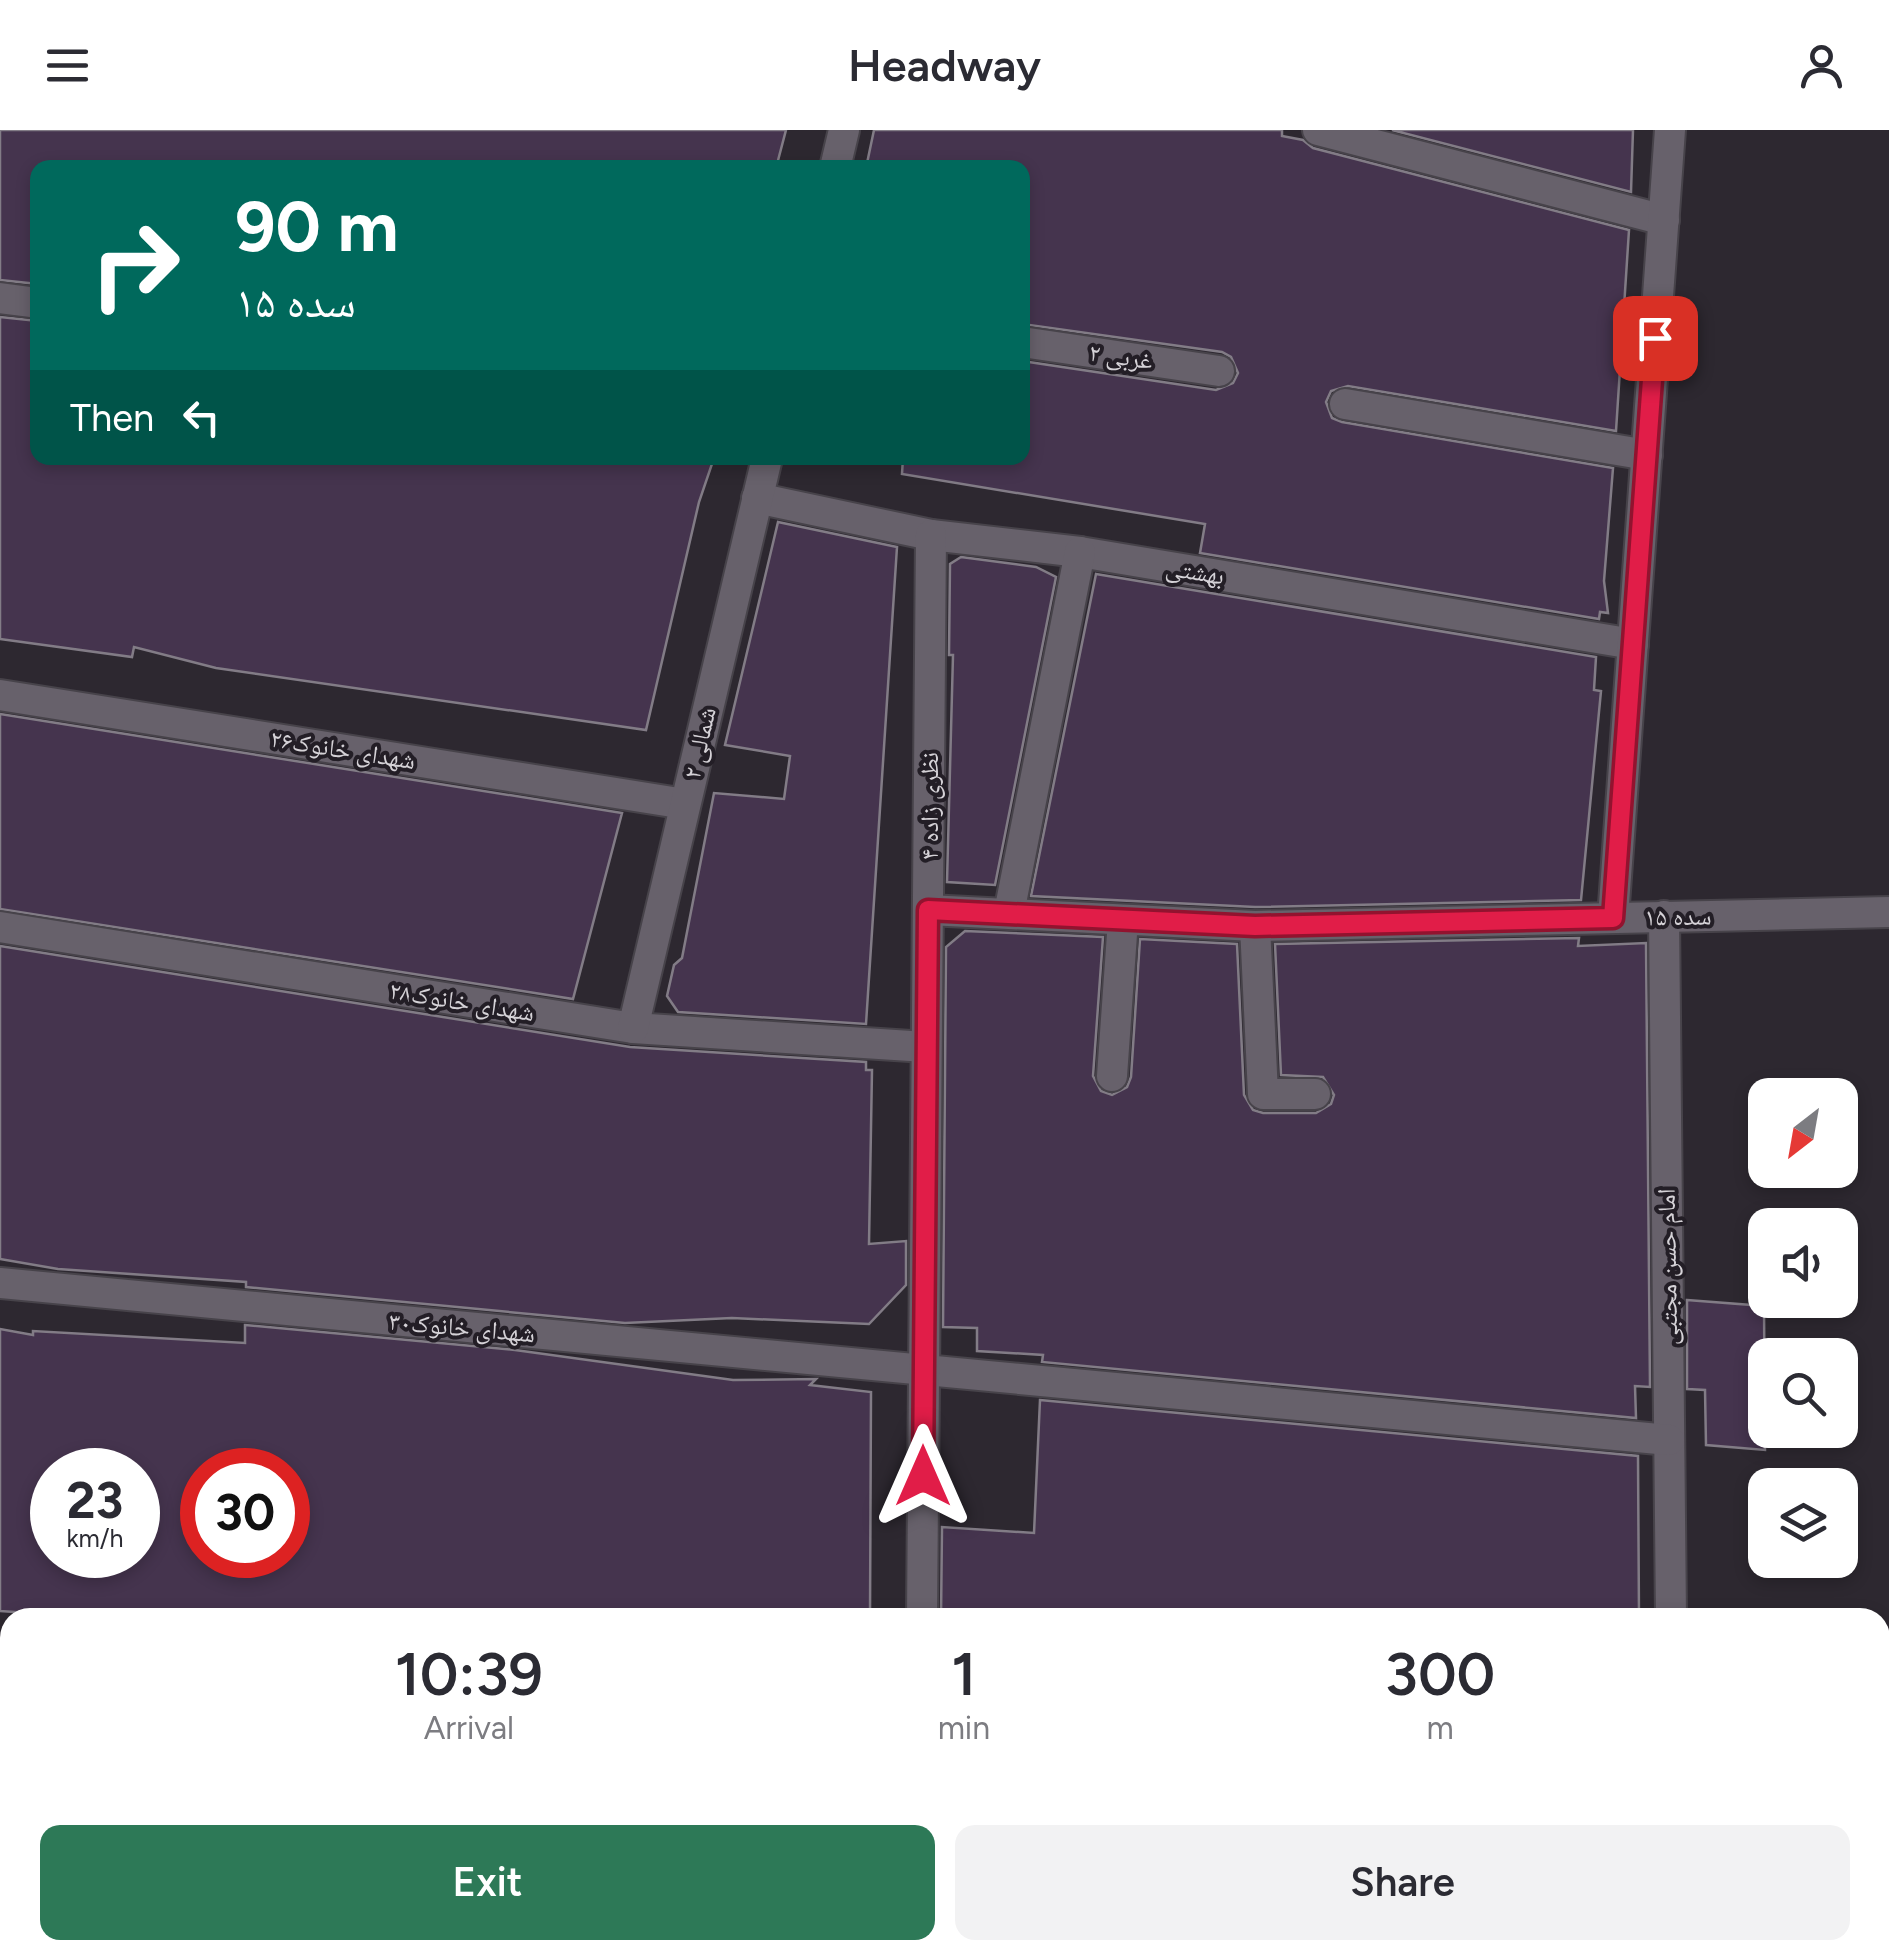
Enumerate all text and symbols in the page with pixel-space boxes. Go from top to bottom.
icon: menu [40,38,95,93]
text: Headway [848,38,1041,92]
icon: person [1794,38,1849,93]
text: 90 m [235,184,399,269]
icon: right [70,200,200,330]
text: سده ۱۵ [235,274,356,328]
pin [1613,296,1698,381]
icon: arrive [1628,311,1683,366]
street label: ۲ غربی [1087,337,1155,376]
icon: left [174,390,229,445]
text: Then [70,395,154,441]
street label: بهشتی [1163,552,1227,591]
street label: شمالی ۲ [676,704,723,782]
street label: شهدای خانوک۲۶ [268,723,418,776]
street label: نظری زاده ۴ [914,752,945,860]
street label: سده ۱۵ [1644,900,1712,932]
street label: شهدای خانوک۲۸ [387,975,537,1028]
north arrow [1748,1078,1858,1188]
map controls [1748,1078,1858,1578]
street label: امام حسن مجتبی [1651,1188,1685,1346]
button: sound [1748,1208,1858,1318]
street label: شهدای خانوک۳۰ [388,1306,536,1349]
button: search [1748,1338,1858,1448]
position arrow [871,1424,975,1528]
speed limit sign: 30 [180,1448,310,1578]
button: layers [1748,1468,1858,1578]
text: 23 [67,1470,123,1531]
text: km/h [66,1523,124,1553]
text: 10:39 [395,1638,543,1710]
text: 1 [951,1638,976,1710]
text: 300 [1385,1638,1495,1710]
text: Arrival [424,1709,514,1747]
text: min [938,1709,990,1747]
text: m [1426,1709,1454,1747]
button: Exit [40,1825,935,1940]
button: Share [955,1825,1850,1940]

